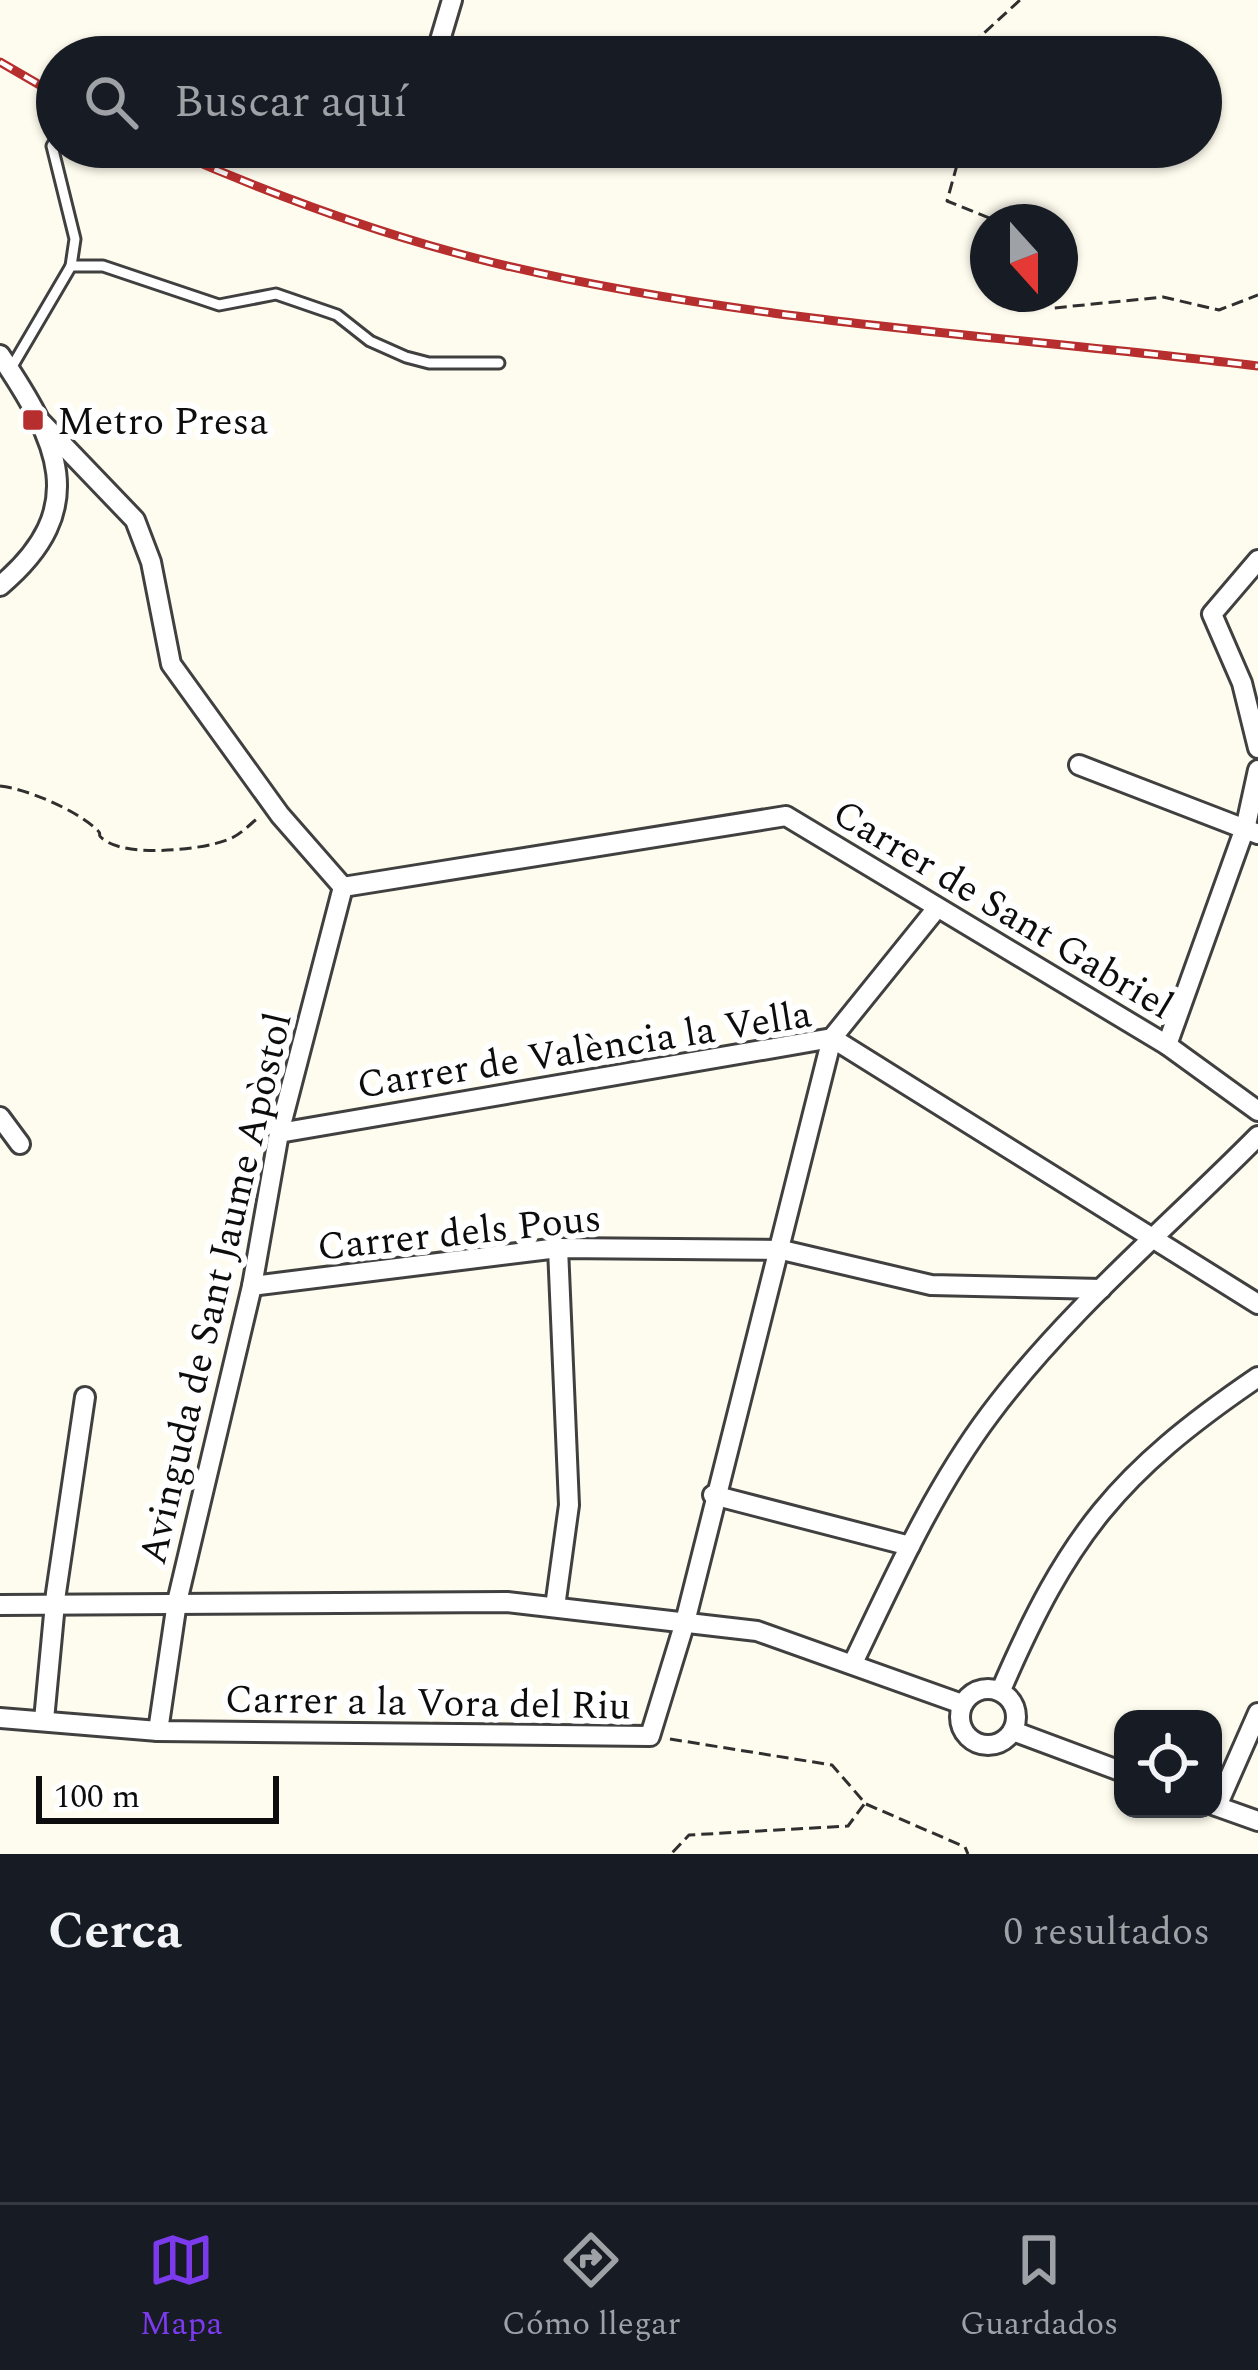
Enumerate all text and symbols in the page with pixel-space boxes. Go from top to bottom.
search box [36,36,1222,168]
text: Buscar aquí [174,68,407,137]
icon: search [78,69,144,135]
north arrow [970,204,1078,312]
place label: Metro Presa [57,393,269,452]
marker: Metro Presa [20,407,46,433]
street label: Carrer de Sant Gabriel [821,785,1184,1035]
street label: Carrer de València la Vella [353,985,816,1116]
street label: Avinguda de Sant Jaume Apòstol [124,1007,309,1570]
street label: Carrer dels Pous [314,1189,604,1278]
street label: Carrer a la Vora del Riu [224,1670,631,1737]
map controls [1114,1710,1222,1818]
button: locate [1114,1710,1222,1818]
scale bar [36,1770,279,1823]
text: 100 m [54,1772,140,1822]
text: Cerca [48,1893,182,1971]
text: 0 resultados [1004,1903,1210,1962]
tab: Mapa [140,2227,223,2349]
tab: Cómo llegar [502,2227,681,2349]
tab: Guardados [960,2227,1118,2349]

